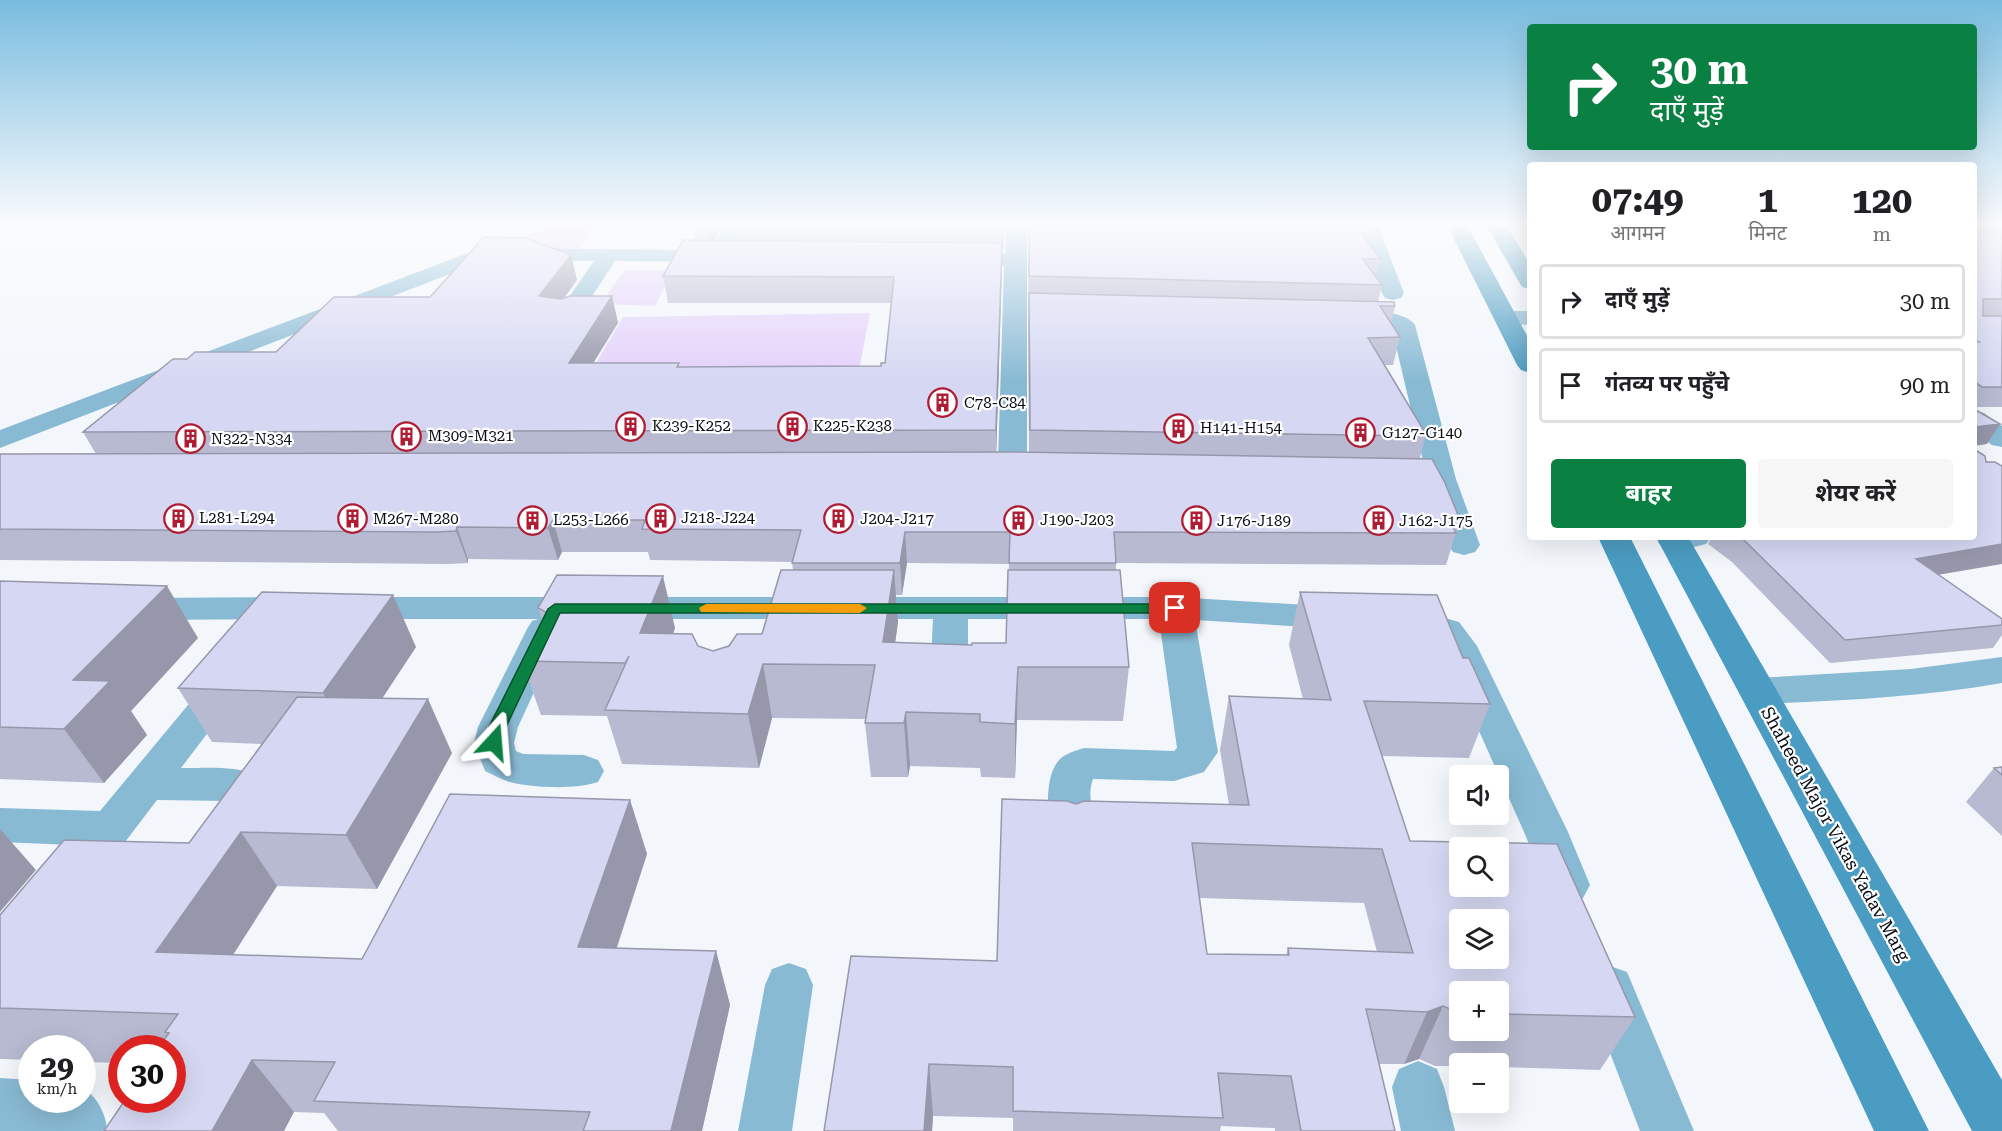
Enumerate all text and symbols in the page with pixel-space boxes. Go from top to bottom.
text: 30 m [1650,45,1748,94]
icon: right [1551,48,1629,126]
text: दाएँ मुड़ें [1650,95,1724,127]
text: 07:49 [1592,179,1684,221]
text: 1 [1758,179,1778,221]
text: 120 [1852,180,1912,222]
text: आगमन [1610,221,1665,245]
text: मिनट [1749,221,1787,245]
text: m [1873,222,1891,246]
icon: right [1554,285,1587,318]
text: दाएँ मुड़ें [1605,287,1670,312]
text: 30 m [1900,289,1950,314]
icon: arrive [1554,369,1587,402]
text: गंतव्य पर पहुँचे [1605,371,1729,396]
text: 90 m [1900,373,1950,398]
building icon: C78-C84 [927,387,959,419]
place label: C78-C84 [964,394,1026,412]
building icon: K239-K252 [615,410,647,442]
building icon: K225-K238 [776,410,808,442]
building icon: H141-H154 [1163,412,1195,444]
place label: K239-K252 [652,417,731,435]
place label: K225-K238 [813,417,892,435]
building icon: G127-G140 [1345,417,1377,449]
place label: H141-H154 [1200,419,1283,437]
building icon: M309-M321 [391,420,423,452]
building icon: N322-N334 [174,423,206,455]
place label: G127-G140 [1382,424,1462,442]
place label: M309-M321 [428,427,514,445]
place label: N322-N334 [211,430,293,448]
button: बाहर [1551,459,1746,528]
button: शेयर करें [1758,459,1953,528]
building icon: L281-L294 [162,502,194,534]
building icon: J218-J224 [644,502,676,534]
building icon: M267-M280 [336,503,368,535]
building icon: J204-J217 [823,503,855,535]
building icon: L253-L266 [516,504,548,536]
building icon: J190-J203 [1003,504,1035,536]
building icon: J176-J189 [1180,505,1212,537]
building icon: J162-J175 [1362,505,1394,537]
place label: L281-L294 [199,509,275,527]
place label: J218-J224 [681,509,755,527]
place label: M267-M280 [373,510,459,528]
place label: J204-J217 [860,510,934,528]
place label: L253-L266 [553,511,629,529]
place label: J190-J203 [1040,511,1114,529]
place label: J176-J189 [1217,512,1291,530]
place label: J162-J175 [1399,512,1473,530]
pin [1149,582,1200,633]
icon: arrive [1158,591,1191,624]
street label: Shaheed Major Vikas Yadav Marg [1757,703,1915,966]
position arrow [462,710,526,774]
map controls [1449,765,1509,1113]
button: sound [1449,765,1509,825]
button: search [1449,837,1509,897]
button: layers [1449,909,1509,969]
button: + [1449,981,1509,1041]
speed limit sign: 30 [108,1035,186,1113]
text: 29 [40,1049,74,1084]
button: − [1449,1053,1509,1113]
text: km/h [37,1080,77,1098]

